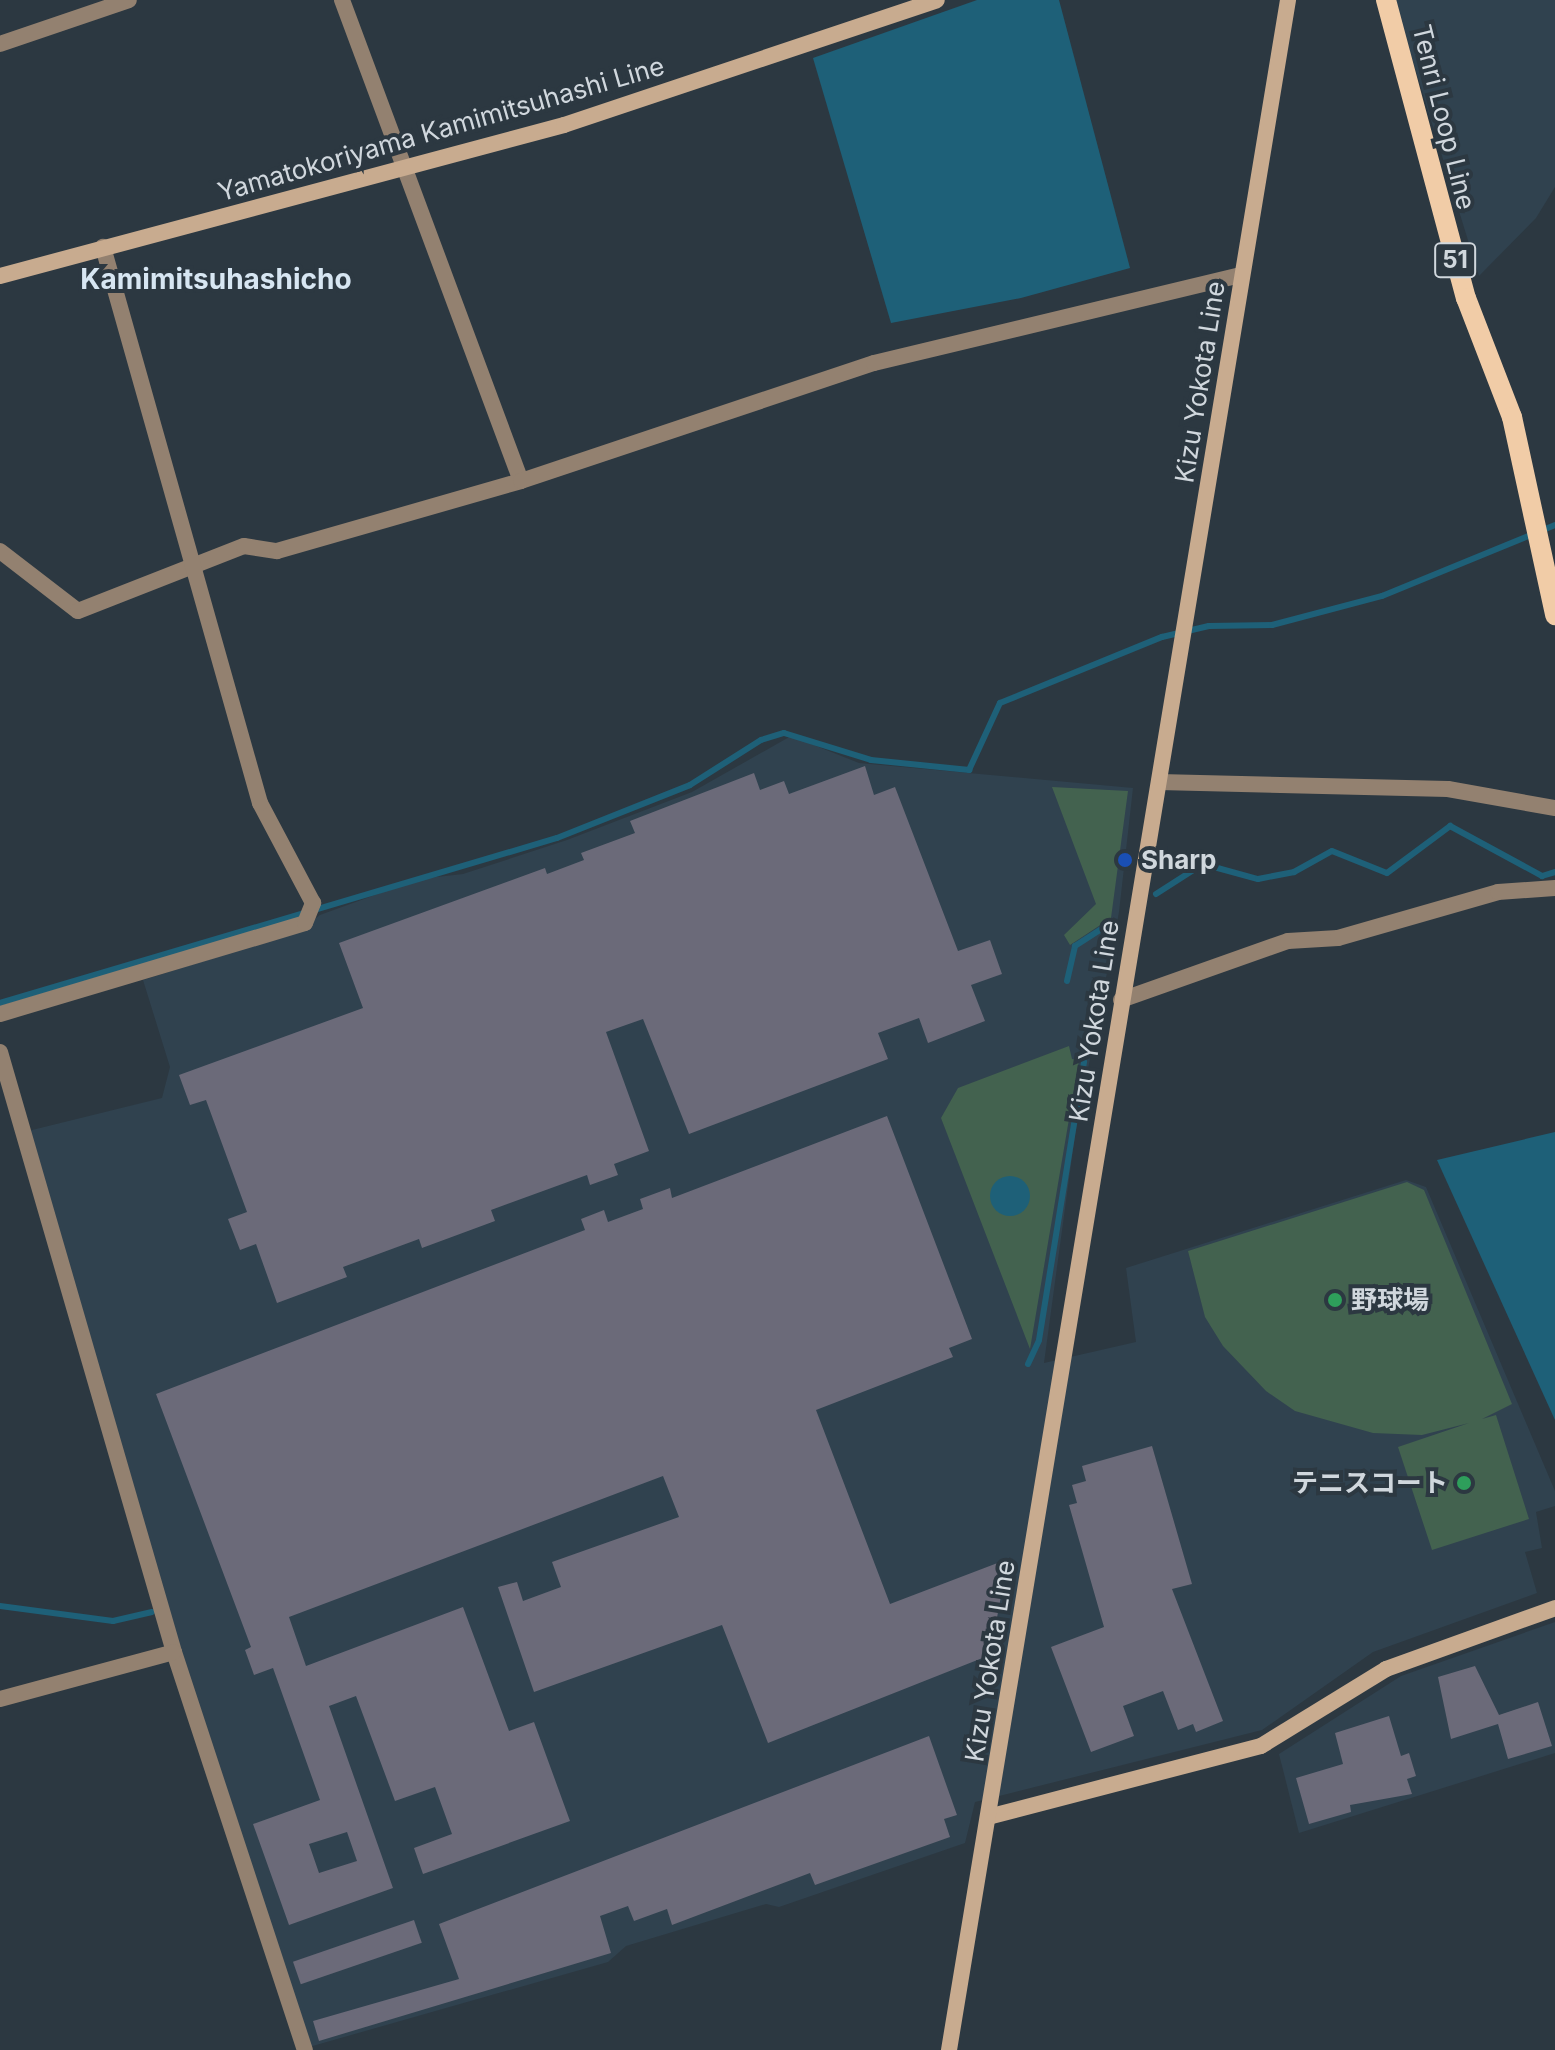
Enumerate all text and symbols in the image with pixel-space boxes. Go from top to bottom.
street label: Tenri Loop Line [1406,21,1482,213]
street label: Yamatokoriyama Kamimitsuhashi Line [214,50,668,208]
road number: 51 [1433,240,1477,280]
district label: Kamimitsuhashicho [80,262,352,296]
street label: Kizu Yokota Line [1169,279,1231,485]
place label: Sharp [1141,844,1216,876]
marker: Sharp [1116,851,1134,869]
street label: Kizu Yokota Line [1063,918,1125,1124]
place label: 野球場 [1351,1284,1429,1316]
marker: 野球場 [1326,1291,1344,1309]
place label: テニスコート [1292,1467,1448,1499]
marker: テニスコート [1455,1474,1473,1492]
street label: Kizu Yokota Line [959,1558,1021,1764]

